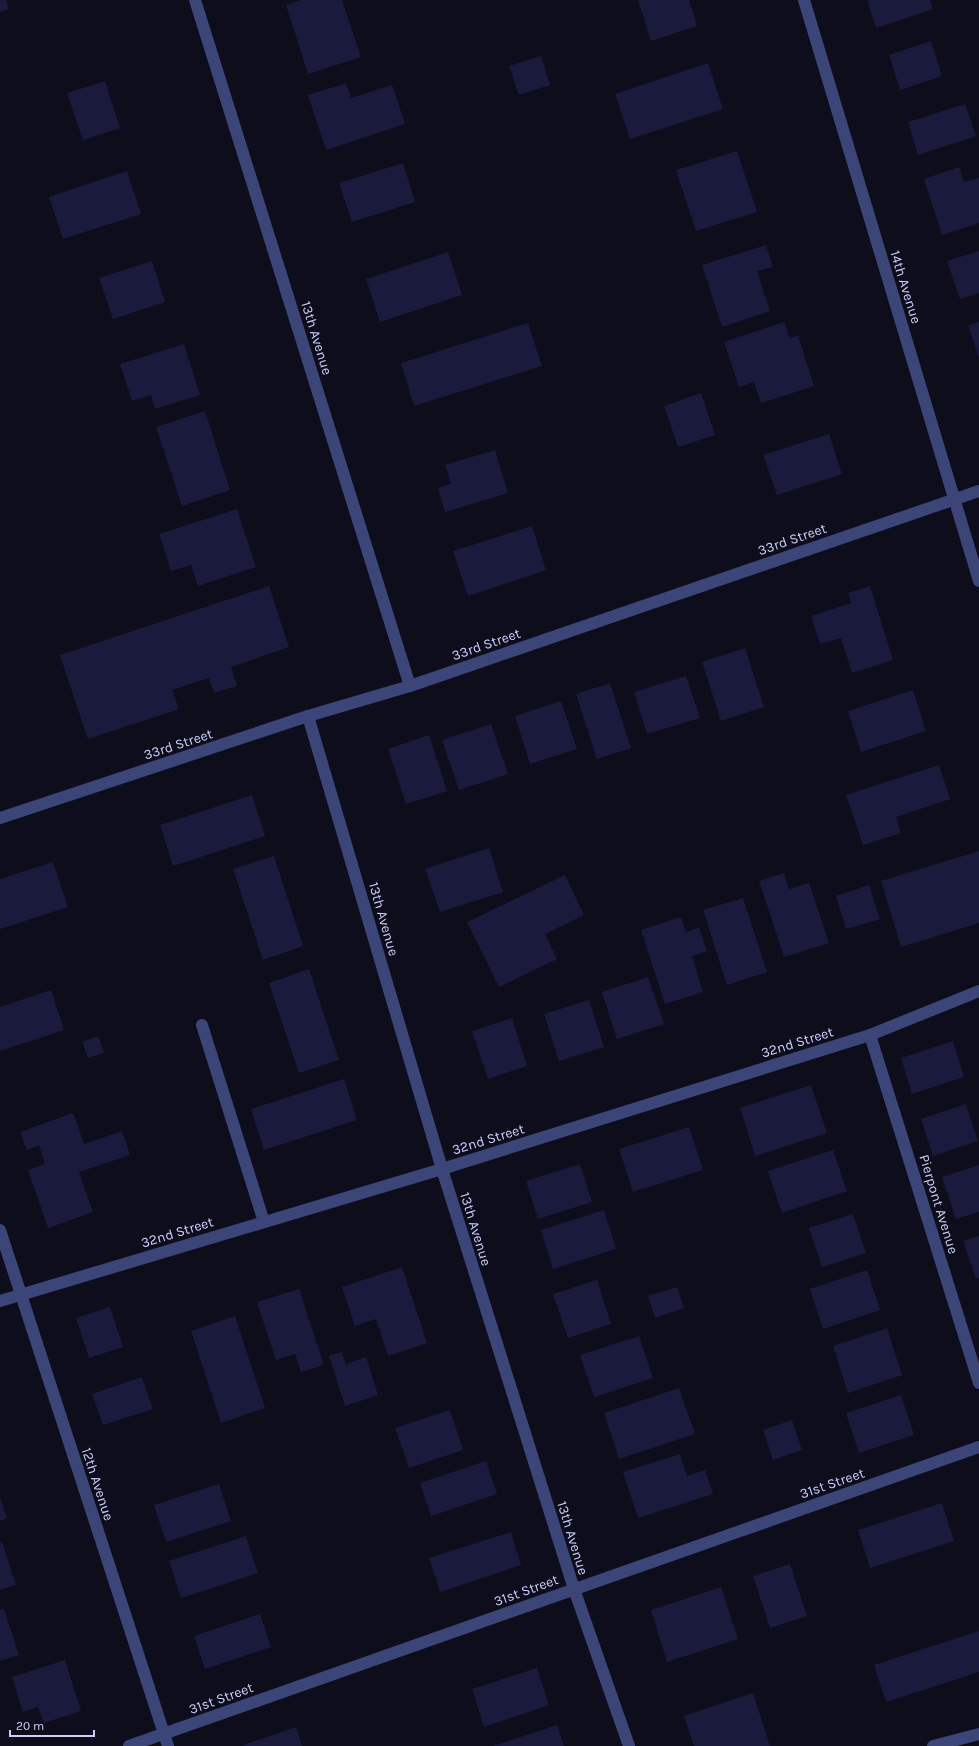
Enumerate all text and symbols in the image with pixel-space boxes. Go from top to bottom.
street label: 14th Avenue [886,249,925,326]
street label: 13th Avenue [297,299,336,377]
street label: 33rd Street [756,520,829,559]
street label: 33rd Street [450,625,523,664]
street label: 33rd Street [141,725,215,764]
street label: 13th Avenue [365,880,402,958]
street label: 32nd Street [759,1023,835,1062]
street label: 32nd Street [450,1120,526,1159]
street label: Pierpont Avenue [915,1152,962,1256]
street label: 13th Avenue [456,1190,495,1268]
street label: 32nd Street [139,1213,215,1252]
street label: 12th Avenue [78,1445,117,1523]
street label: 31st Street [798,1464,867,1502]
street label: 13th Avenue [553,1499,592,1577]
street label: 31st Street [492,1571,561,1610]
street label: 31st Street [187,1679,256,1718]
scale bar [10,1712,94,1738]
text: 20 m [16,1719,44,1733]

